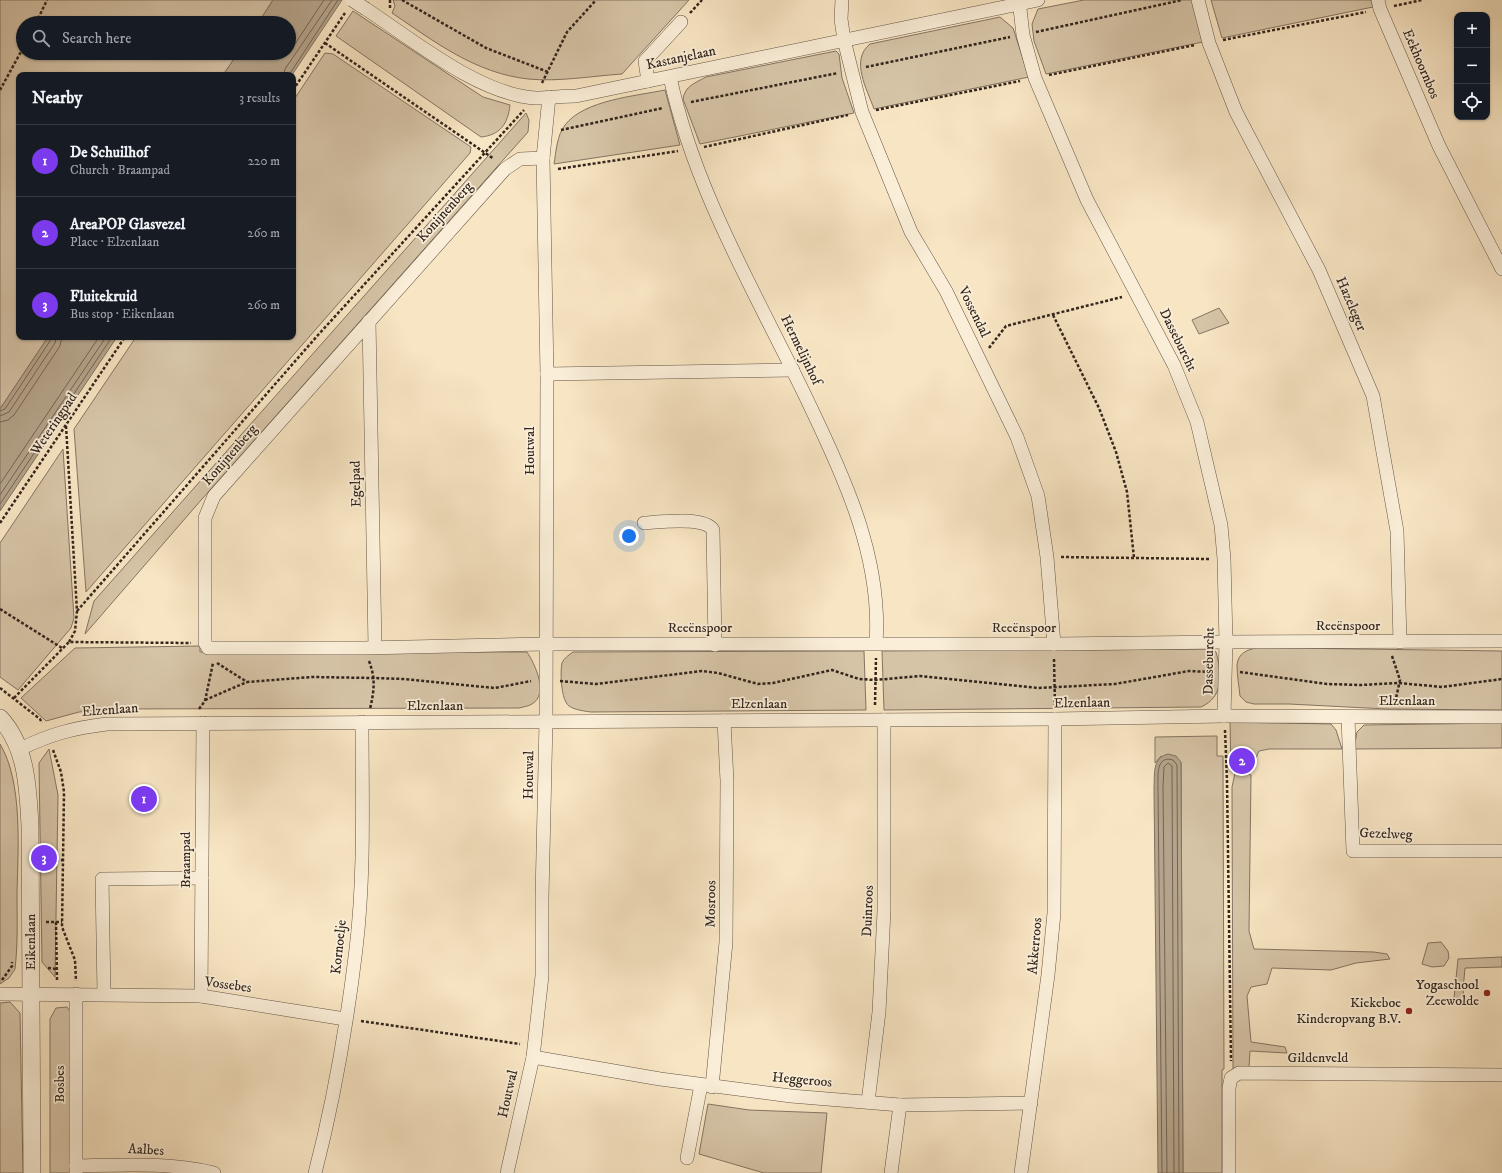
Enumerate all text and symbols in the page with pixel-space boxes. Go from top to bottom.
map controls [1454,12,1490,120]
button: + [1454,12,1490,48]
search box [16,16,296,60]
street label: Eekhoornbos [1398,26,1444,102]
icon: search [30,27,52,49]
text: Search here [62,29,131,48]
street label: Kastanjelaan [645,42,718,74]
button: − [1454,48,1490,84]
button: locate [1454,84,1490,120]
text: Nearby [32,87,82,109]
text: 3 results [239,90,280,106]
text: De Schuilhof [70,143,148,162]
text: 1 [43,153,47,169]
text: 220 m [248,153,280,169]
text: Church · Braampad [70,162,170,178]
street label: Konijnenberg [413,178,477,246]
text: AreaPOP Glasvezel [70,215,185,234]
text: 2 [42,225,48,241]
text: 260 m [247,225,280,241]
text: Place · Elzenlaan [70,234,159,250]
street label: Hazeleger [1332,274,1371,335]
street label: Vossendal [954,283,994,341]
text: Fluitekruid [70,287,137,306]
text: 3 [43,297,47,313]
text: 260 m [247,297,280,313]
text: Bus stop · Eikenlaan [70,306,175,322]
street label: Dasseburcht [1155,306,1201,375]
street label: Hermelijnhof [776,312,827,390]
street label: Weteringpad [26,389,81,459]
street label: Konijnenberg [198,420,262,489]
street label: Houtwal [521,426,539,475]
street label: Egelpad [347,460,365,508]
your location [619,526,639,546]
street label: Reeënspoor [1316,617,1381,635]
street label: Reeënspoor [668,619,733,637]
street label: Reeënspoor [992,619,1057,637]
street label: Dasseburcht [1199,626,1219,695]
street label: Elzenlaan [1379,692,1436,710]
street label: Elzenlaan [1053,693,1111,712]
street label: Elzenlaan [731,695,788,713]
street label: Elzenlaan [407,697,464,715]
street label: Elzenlaan [81,699,140,721]
pin: 2 [1229,746,1255,776]
street label: Houtwal [520,750,538,799]
pin: 1 [131,784,157,814]
street label: Gezelweg [1359,824,1413,844]
street label: Braampad [177,832,195,888]
pin: 3 [31,843,57,873]
street label: Mosroos [702,880,720,928]
street label: Duinroos [858,885,878,937]
street label: Eikenlaan [22,913,40,970]
street label: Akkerroos [1024,916,1046,975]
street label: Kornoelje [327,919,351,975]
street label: Vossebes [202,973,253,997]
place label: Yogaschool Zeewolde [1416,976,1480,1010]
marker: Yogaschool Zeewolde [1482,988,1492,998]
place label: Kiekeboe Kinderopvang B.V. [1296,994,1401,1028]
marker: Kiekeboe Kinderopvang B.V. [1404,1006,1414,1016]
street label: Gildenveld [1288,1049,1348,1067]
street label: Bosbes [51,1065,69,1103]
street label: Houtwal [494,1067,522,1120]
street label: Heggeroos [771,1068,833,1092]
street label: Aalbes [128,1140,165,1160]

